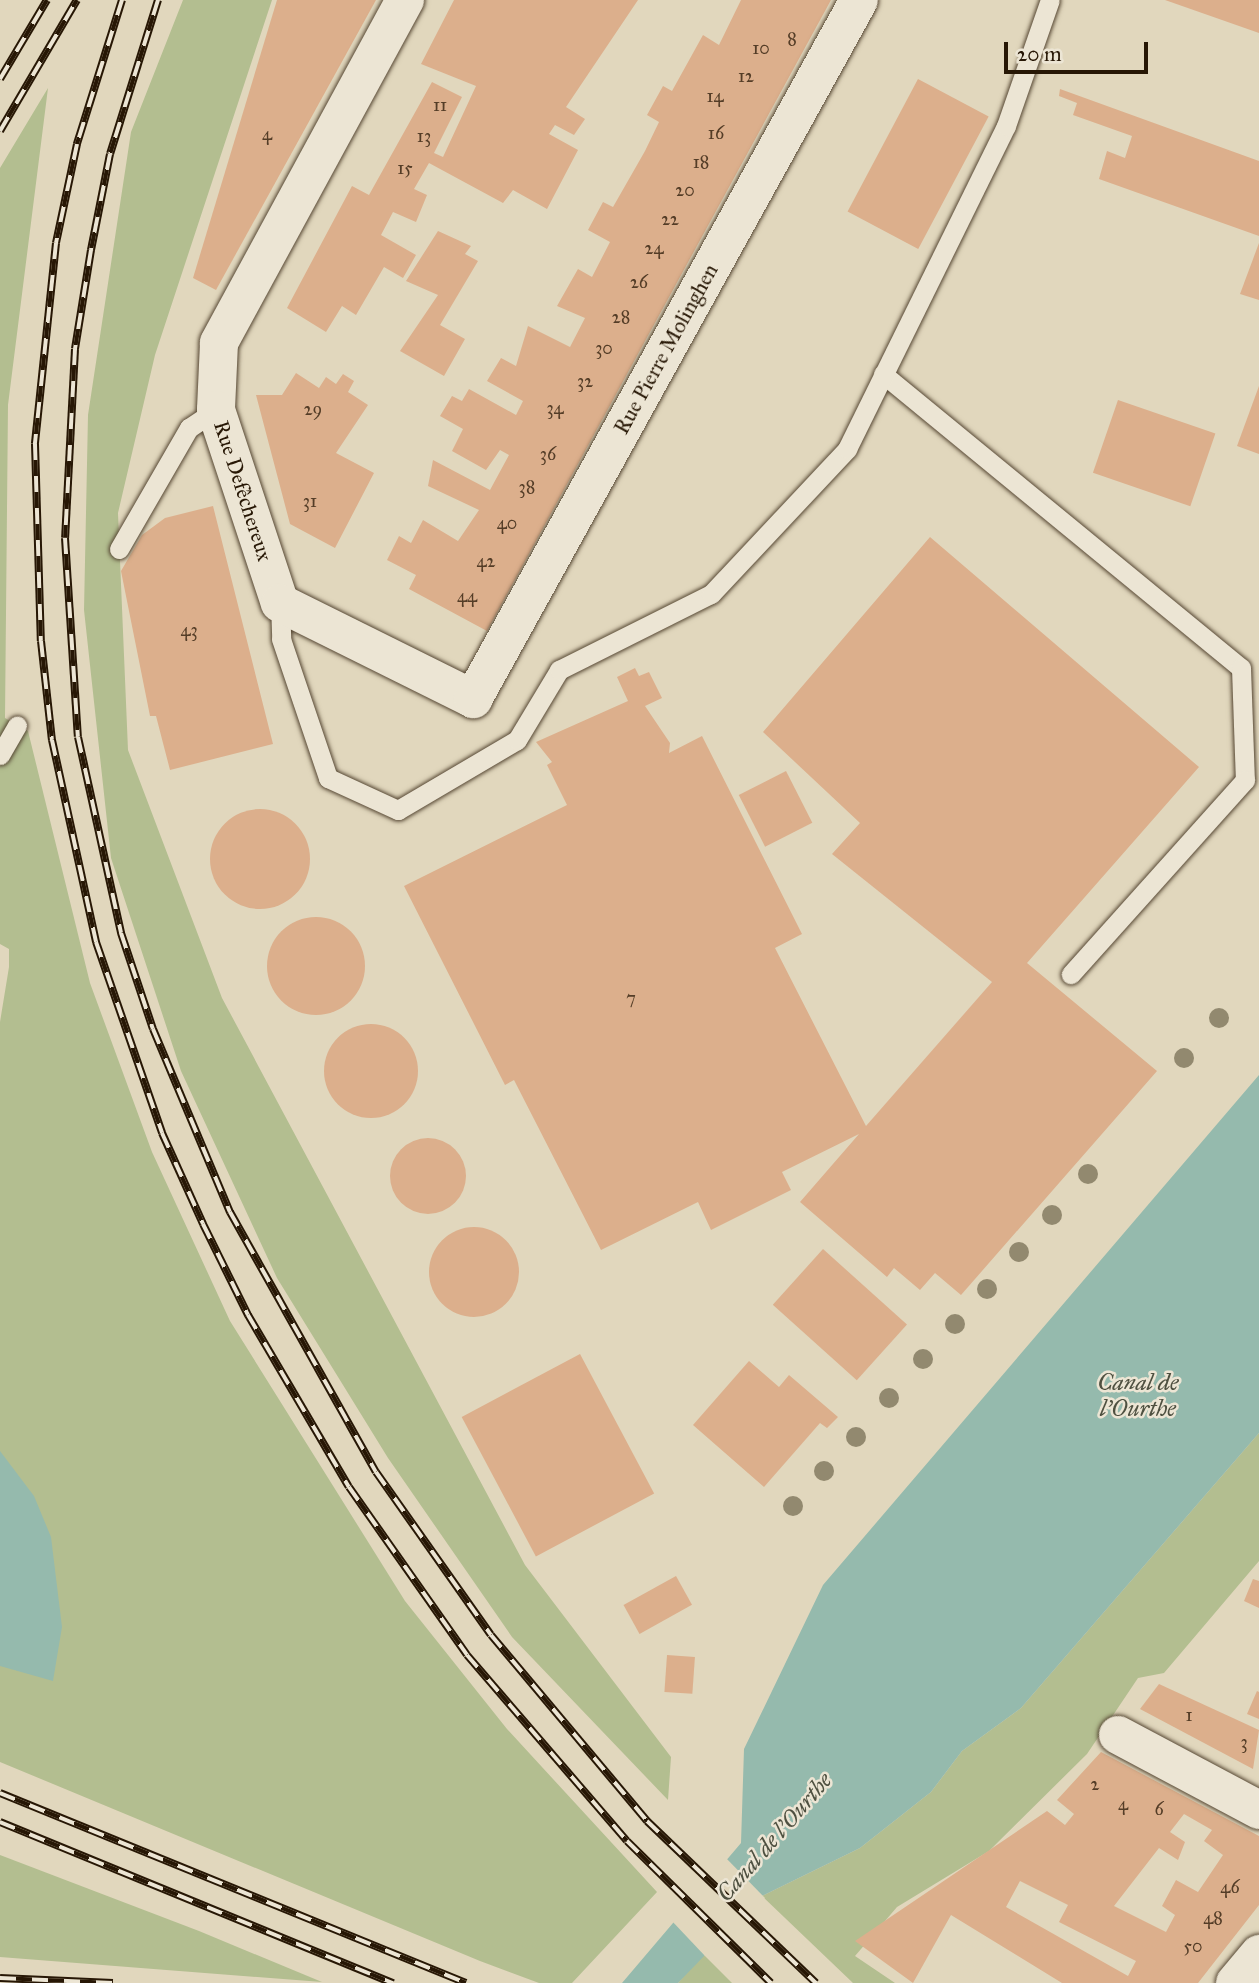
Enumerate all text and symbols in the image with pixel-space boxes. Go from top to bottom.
house number: 8 [787,28,797,50]
scale bar [1007,28,1150,72]
house number: 10 [752,37,770,59]
text: 20 m [1017,41,1062,67]
house number: 12 [738,65,754,87]
house number: 14 [706,85,724,107]
house number: 11 [433,94,447,116]
house number: 16 [708,122,724,144]
house number: 4 [262,123,272,145]
house number: 13 [417,125,431,147]
house number: 18 [693,151,709,173]
house number: 15 [397,157,413,179]
house number: 20 [675,179,695,201]
house number: 22 [661,208,679,230]
house number: 24 [645,237,663,259]
street label: Rue Pierre Molinghen [609,259,723,439]
house number: 26 [630,271,648,293]
house number: 28 [612,306,630,328]
house number: 30 [595,337,613,359]
house number: 32 [577,370,593,392]
house number: 34 [546,397,564,419]
house number: 29 [304,398,322,420]
street label: Rue Defêchereux [208,418,278,564]
house number: 36 [540,443,556,465]
house number: 38 [519,476,535,498]
house number: 31 [303,490,317,512]
house number: 40 [497,512,517,534]
house number: 42 [477,550,495,572]
house number: 44 [457,585,477,607]
house number: 43 [180,619,198,641]
house number: 7 [626,987,636,1009]
water label: Canal de l'Ourthe [1098,1368,1178,1422]
house number: 1 [1185,1704,1193,1726]
house number: 3 [1240,1731,1248,1753]
water label: Canal de l'Ourthe [711,1767,837,1907]
house number: 2 [1091,1773,1099,1795]
house number: 4 [1118,1793,1128,1815]
house number: 6 [1154,1798,1164,1820]
house number: 46 [1220,1876,1240,1898]
house number: 48 [1203,1907,1223,1929]
house number: 50 [1184,1935,1202,1957]

